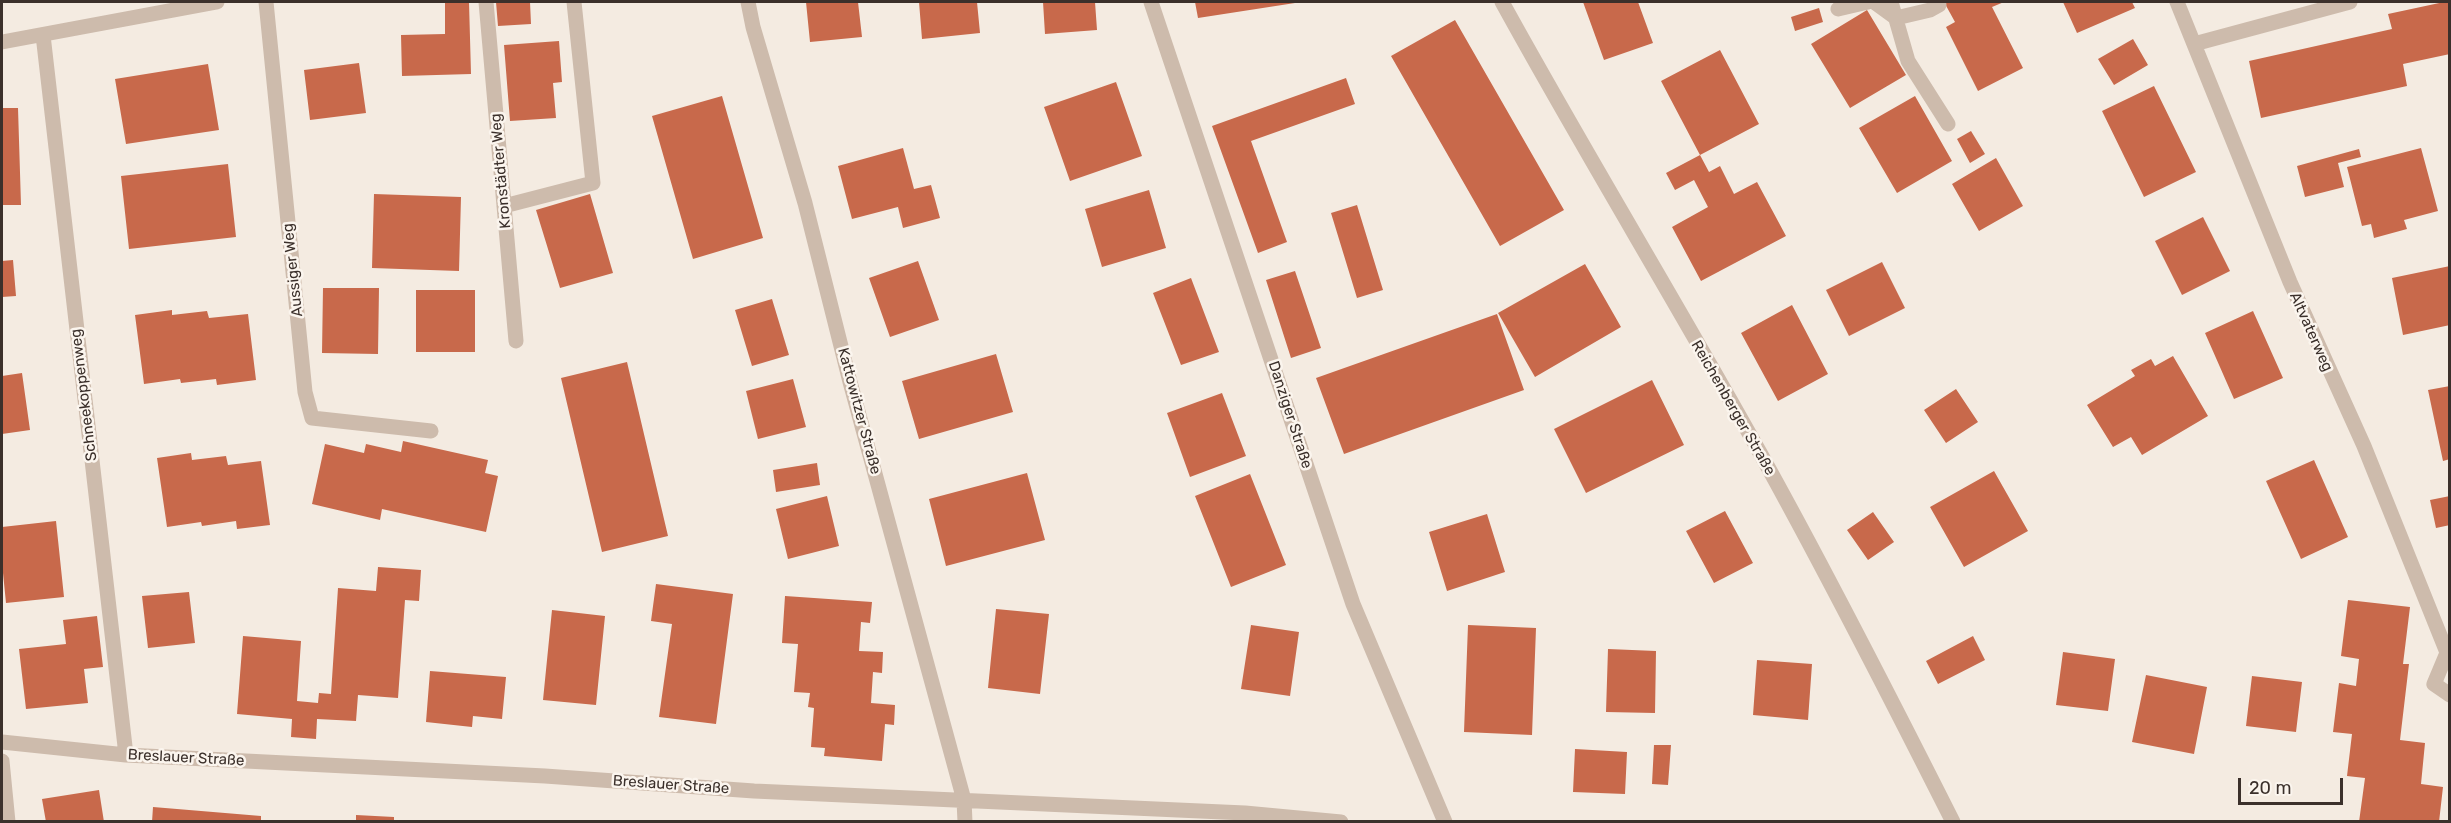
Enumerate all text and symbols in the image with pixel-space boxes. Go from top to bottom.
street label: Kronstädter Weg [487,113,515,229]
street label: Aussiger Weg [279,222,307,318]
street label: Altvaterweg [2286,290,2336,374]
street label: Schneekoppenweg [67,328,101,462]
street label: Reichenberger Straße [1687,337,1779,479]
street label: Kattowitzer Straße [833,346,885,476]
street label: Danziger Straße [1264,359,1316,471]
street label: Breslauer Straße [127,746,245,770]
scale bar [2241,766,2346,804]
street label: Breslauer Straße [612,772,730,798]
text: 20 m [2249,777,2291,799]

